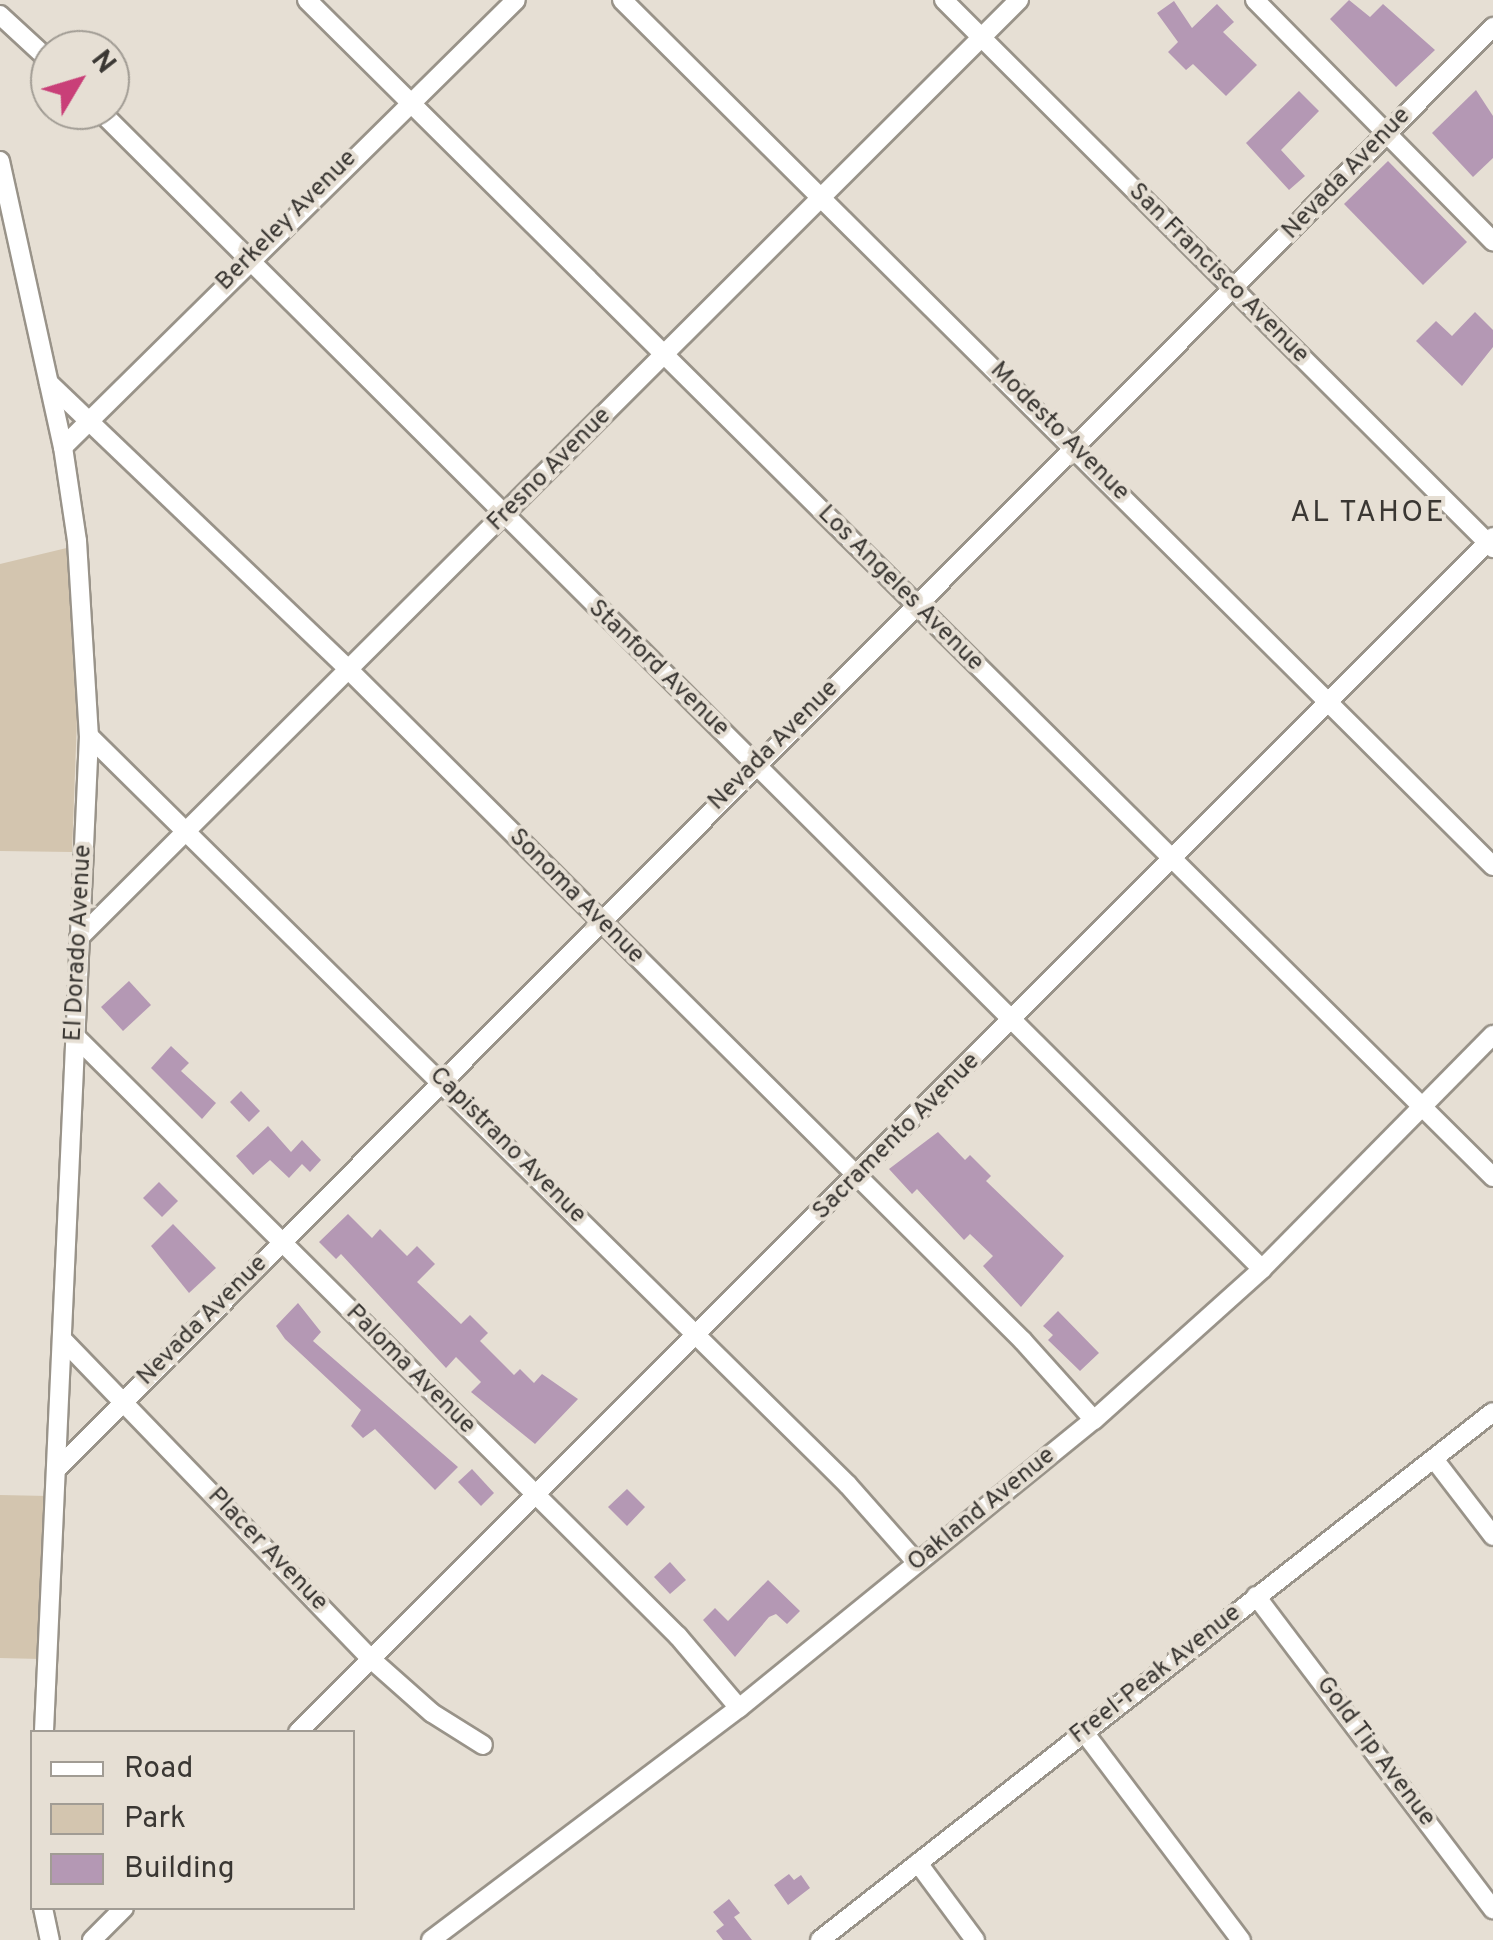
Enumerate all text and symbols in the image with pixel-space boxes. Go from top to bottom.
north arrow [30,30,130,130]
text: N [82,44,122,82]
street label: Nevada Avenue [1276,101,1418,247]
street label: Berkeley Avenue [210,144,364,298]
street label: San Francisco Avenue [1121,177,1315,371]
street label: Modesto Avenue [983,356,1135,508]
street label: Fresno Avenue [481,401,619,539]
district label: AL TAHOE [1289,496,1447,532]
street label: Los Angeles Avenue [810,499,990,679]
street label: Stanford Avenue [581,594,735,744]
street label: Nevada Avenue [702,674,846,818]
street label: Sonoma Avenue [502,823,650,971]
street label: El Dorado Avenue [59,843,99,1043]
street label: Sacramento Avenue [807,1047,987,1227]
street label: Capistrano Avenue [422,1061,592,1231]
street label: Nevada Avenue [131,1249,275,1393]
street label: Paloma Avenue [338,1298,482,1442]
street label: Oakland Avenue [902,1441,1062,1579]
street label: Placer Avenue [200,1482,334,1618]
street label: Freel-Peak Avenue [1064,1599,1248,1751]
street label: Gold Tip Avenue [1308,1670,1442,1834]
legend [30,1730,355,1910]
text: Road [124,1751,193,1788]
text: Park [124,1801,186,1838]
text: Building [124,1851,235,1888]

